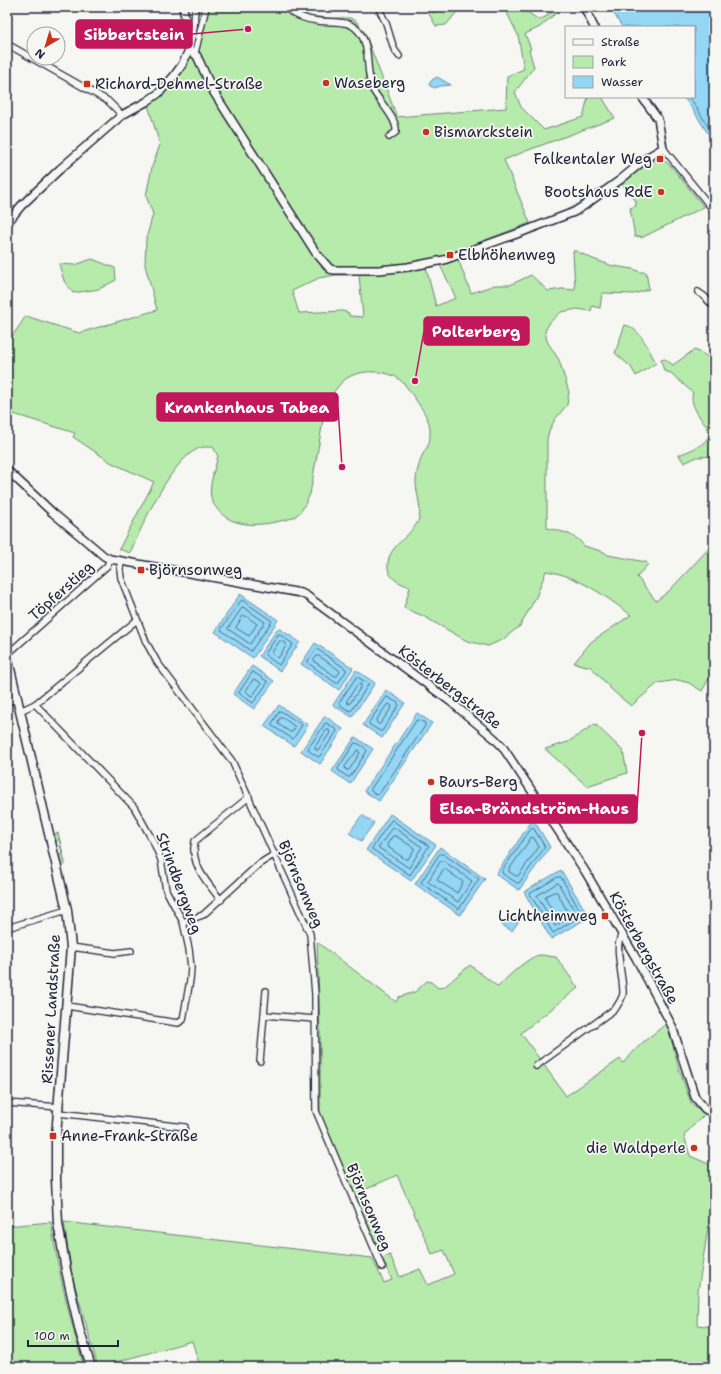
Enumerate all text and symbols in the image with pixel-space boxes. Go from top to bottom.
callout: Sibbertstein [76,20,192,48]
text: Sibbertstein [84,24,185,45]
north arrow [26,26,66,66]
legend [565,26,695,98]
text: Straße [601,34,640,50]
text: N [32,45,48,62]
text: Park [601,54,627,70]
place label: Waseberg [334,73,405,93]
place label: Richard-Dehmel-Straße [95,74,263,94]
text: Wasser [601,74,643,90]
marker: Waseberg [321,78,331,88]
marker: Richard-Dehmel-Straße [82,79,92,89]
place label: Bismarckstein [434,122,533,142]
marker: Bismarckstein [421,127,431,137]
place label: Falkentaler Weg [533,149,652,169]
marker: Falkentaler Weg [655,154,665,164]
place label: Bootshaus RdE [544,182,653,202]
marker: Bootshaus RdE [656,187,666,197]
place label: Elbhöhenweg [458,245,556,265]
marker: Elbhöhenweg [445,250,455,260]
callout: Polterberg [424,317,529,345]
text: Polterberg [432,321,520,342]
callout: Krankenhaus Tabea [157,393,338,421]
text: Krankenhaus Tabea [164,397,330,418]
street label: Töpferstieg [24,557,98,625]
place label: Björnsonweg [149,560,242,580]
marker: Björnsonweg [136,565,146,575]
street label: Kösterbergstraße [394,640,506,734]
place label: Baurs-Berg [439,772,518,792]
marker: Baurs-Berg [426,777,436,787]
callout: Elsa-Brändström-Haus [431,795,637,823]
text: Elsa-Brändström-Haus [439,798,629,819]
street label: Strindbergweg [151,829,207,937]
street label: Björnsonweg [274,837,328,931]
street label: Kösterbergstraße [605,888,683,1008]
place label: Lichtheimweg [498,906,597,926]
marker: Lichtheimweg [600,911,610,921]
street label: Rissener Landstraße [37,934,65,1084]
place label: Anne-Frank-Straße [61,1126,198,1146]
marker: Anne-Frank-Straße [48,1131,58,1141]
place label: die Waldperle [586,1138,686,1158]
marker: die Waldperle [689,1143,699,1153]
street label: Björnsonweg [342,1160,396,1254]
scale bar [28,1322,118,1348]
text: 100 m [34,1328,70,1344]

